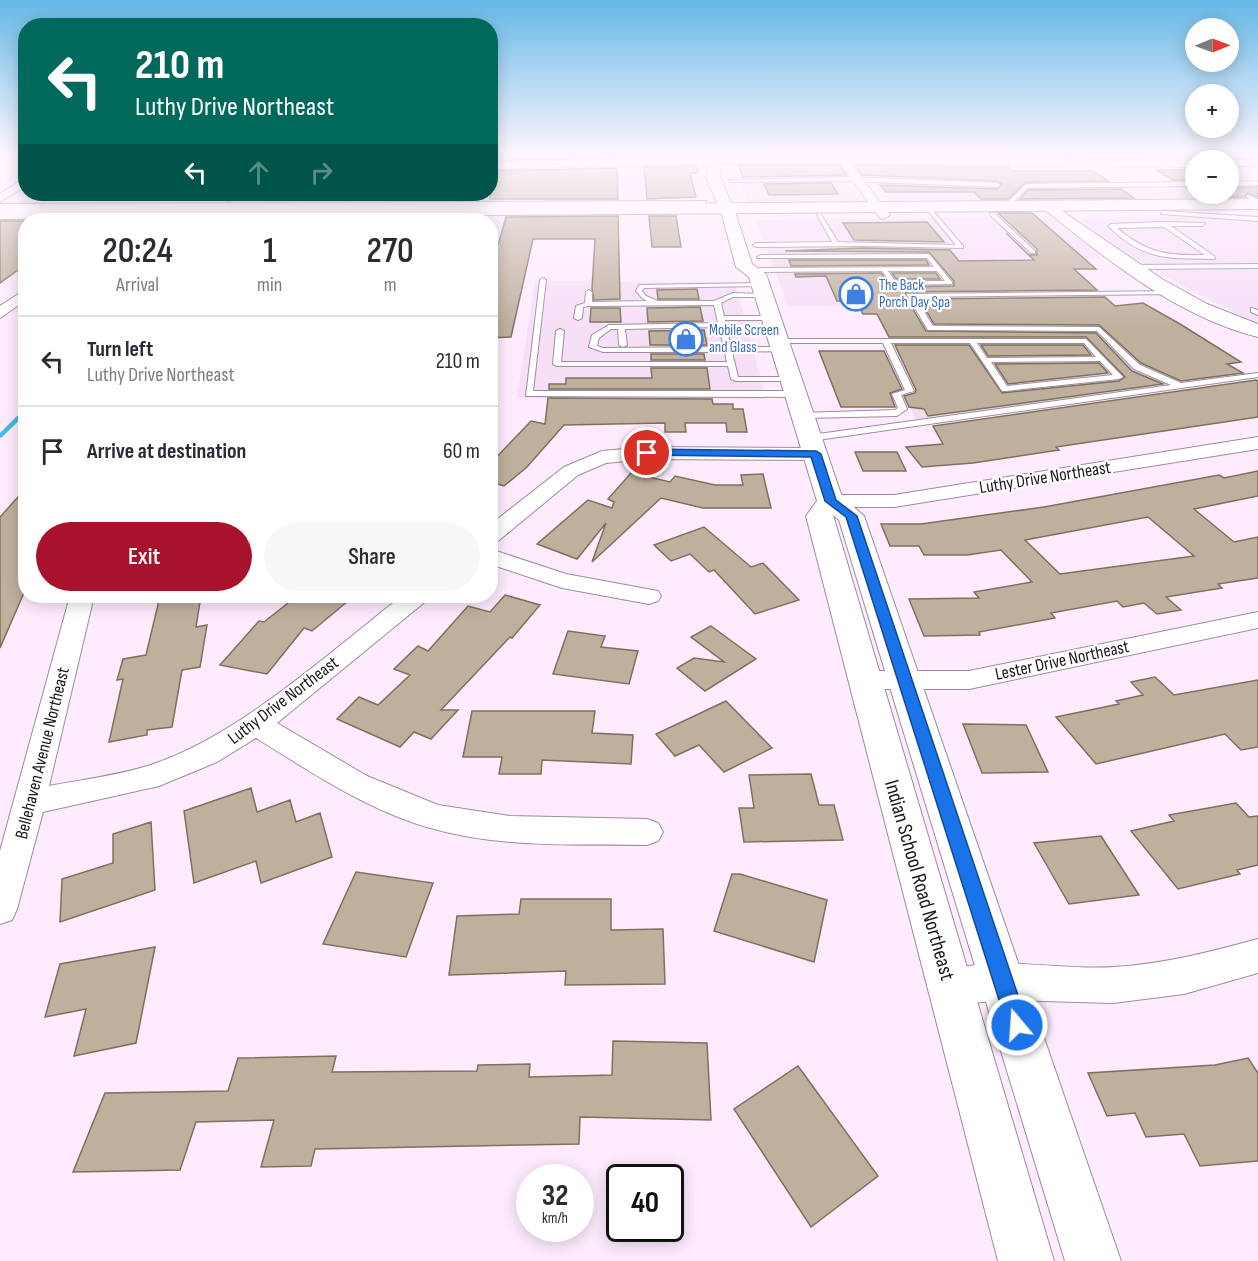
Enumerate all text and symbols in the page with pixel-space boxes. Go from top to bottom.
north arrow [1185,18,1239,72]
map controls [1185,18,1239,204]
text: 210 m [135,40,224,91]
icon: left [36,42,114,120]
button: + [1185,84,1239,138]
text: Luthy Drive Northeast [135,91,334,123]
button: − [1185,150,1239,204]
icon: left [179,156,212,189]
icon: ahead [242,156,275,189]
icon: right [305,156,338,189]
text: 20:24 [102,230,173,273]
text: 1 [263,230,276,273]
text: 270 [367,230,414,273]
text: Arrival [116,273,159,297]
text: min [257,273,282,297]
text: m [384,273,397,297]
shop icon: The Back Porch Day Spa [838,276,874,312]
place label: The Back Porch Day Spa [879,276,950,312]
shop icon: Mobile Screen and Glass [668,321,704,357]
place label: Mobile Screen and Glass [709,321,779,357]
text: Turn left [87,336,153,363]
icon: left [36,345,69,378]
text: 210 m [436,348,480,375]
text: Luthy Drive Northeast [87,363,235,387]
pin [621,427,672,478]
icon: arrive [36,435,69,468]
icon: arrive [630,436,663,469]
text: Arrive at destination [87,438,246,465]
text: 60 m [443,438,480,465]
street label: Luthy Drive Northeast [978,457,1113,498]
button: Exit [36,522,252,591]
button: Share [264,522,480,591]
street label: Lester Drive Northeast [993,636,1131,685]
street label: Luthy Drive Northeast [224,652,343,749]
street label: Bellehaven Avenue Northeast [11,664,74,841]
street label: Indian School Road Northeast [879,777,960,983]
position arrow [985,993,1049,1057]
speed limit sign: 40 [606,1164,684,1242]
text: 32 [542,1178,568,1214]
text: km/h [542,1209,568,1228]

